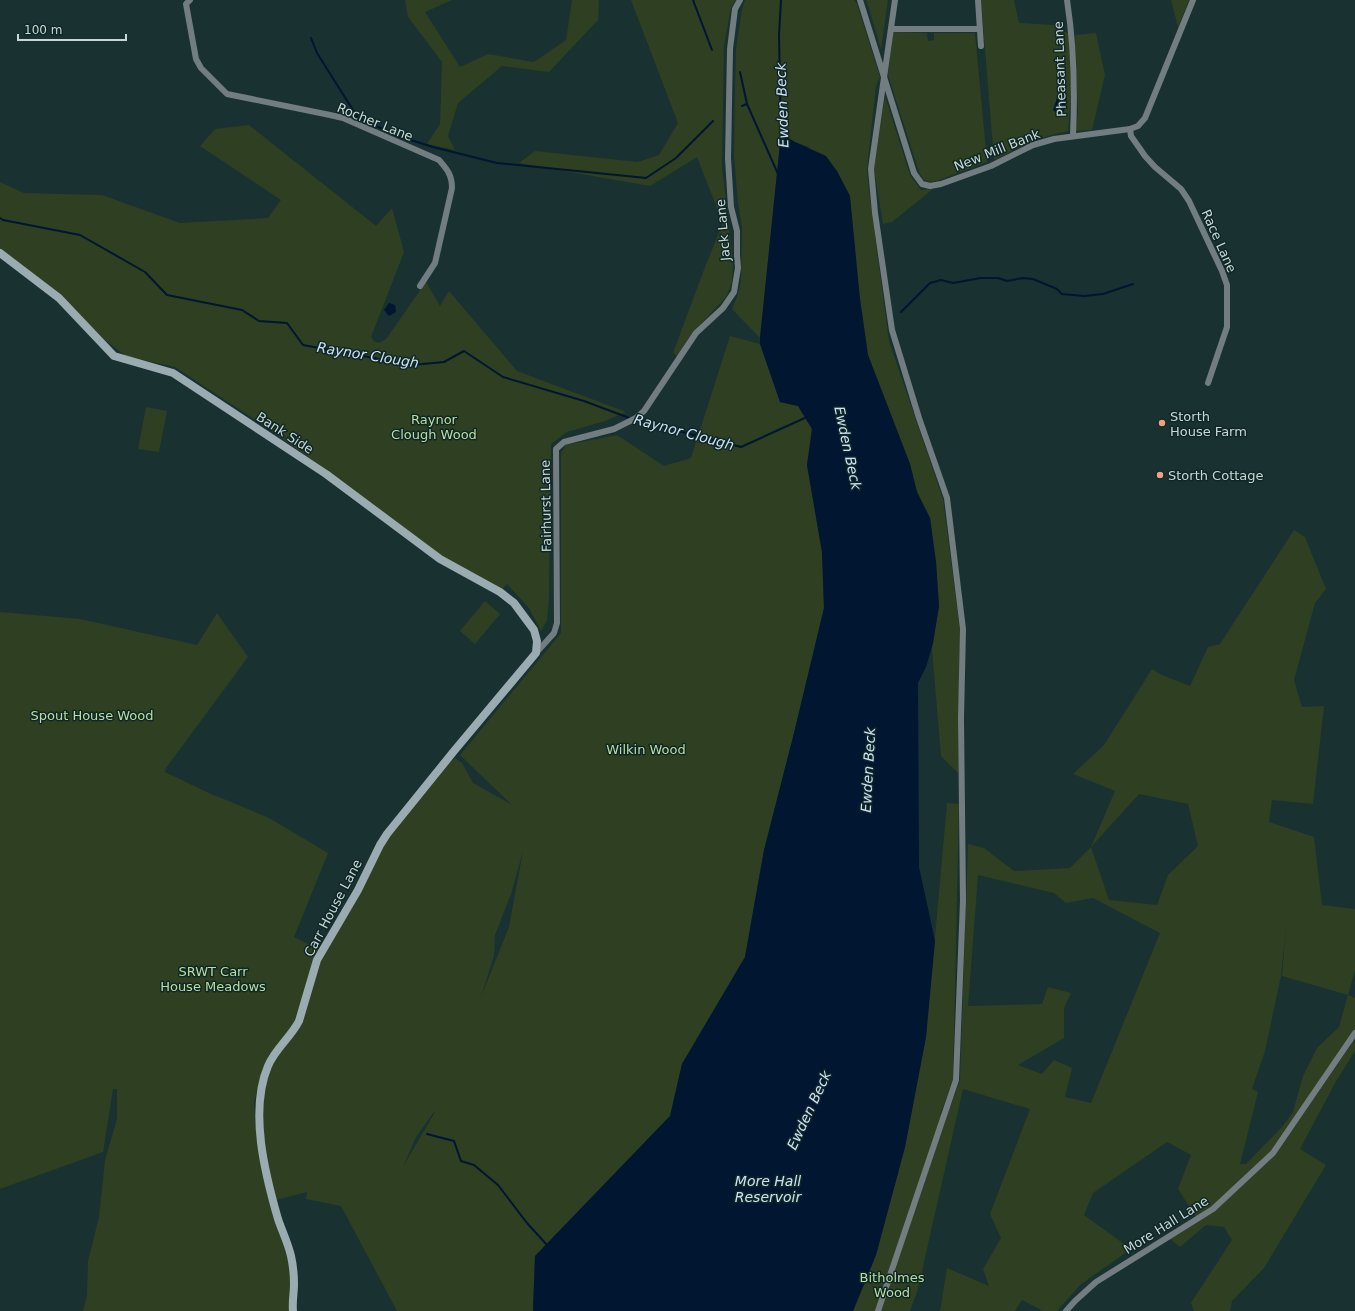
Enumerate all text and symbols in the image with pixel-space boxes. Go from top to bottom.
scale bar [18,16,126,42]
street label: Pheasant Lane [1051,21,1069,117]
text: 100 m [24,23,62,37]
water label: Ewden Beck [772,61,791,148]
street label: Rocher Lane [335,100,415,144]
street label: New Mill Bank [952,126,1043,174]
street label: Jack Lane [713,198,733,263]
street label: Race Lane [1198,207,1240,275]
water label: Raynor Clough [316,339,420,371]
water label: Ewden Beck [831,405,865,492]
street label: Bank Side [254,409,316,457]
place label: Storth House Farm [1170,409,1247,439]
water label: Raynor Clough [632,411,736,453]
park label: Raynor Clough Wood [391,412,477,442]
marker: Storth House Farm [1157,418,1167,428]
street label: Fairhurst Lane [538,460,554,552]
place label: Storth Cottage [1168,468,1264,483]
marker: Storth Cottage [1155,470,1165,480]
park label: Spout House Wood [30,708,154,723]
water label: Ewden Beck [858,726,878,813]
park label: Wilkin Wood [606,742,686,757]
street label: Carr House Lane [301,857,365,959]
park label: SRWT Carr House Meadows [160,964,266,994]
water label: Ewden Beck [784,1067,835,1152]
water label: More Hall Reservoir [735,1173,802,1205]
street label: More Hall Lane [1121,1193,1211,1257]
park label: Bitholmes Wood [860,1270,925,1300]

